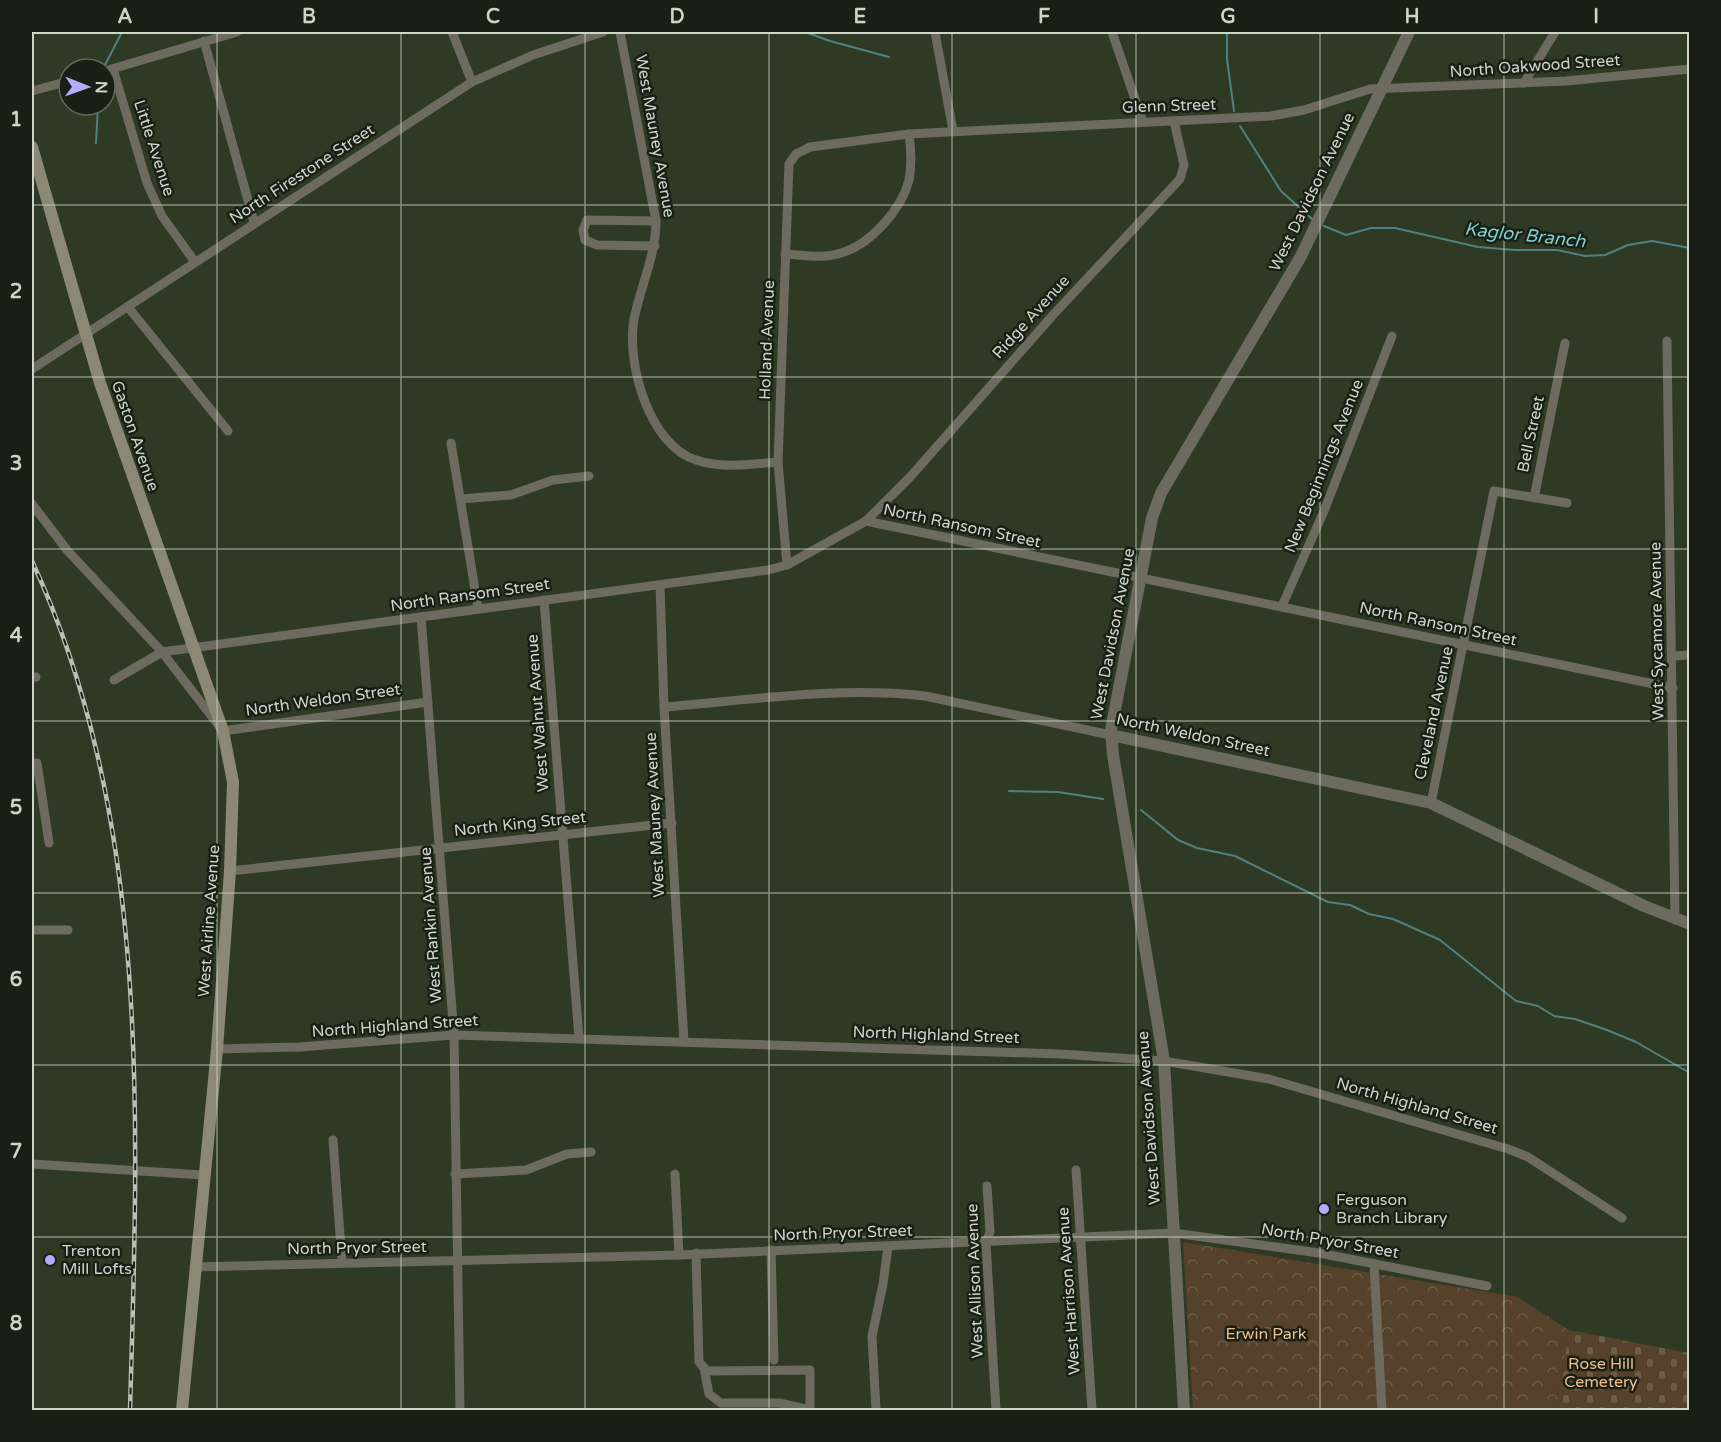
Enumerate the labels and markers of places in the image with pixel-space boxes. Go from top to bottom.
place label: Ferguson Branch Library [1336,1190,1448,1228]
marker: Ferguson Branch Library [1317,1202,1331,1216]
place label: Trenton Mill Lofts [62,1241,132,1279]
marker: Trenton Mill Lofts [43,1253,57,1267]

